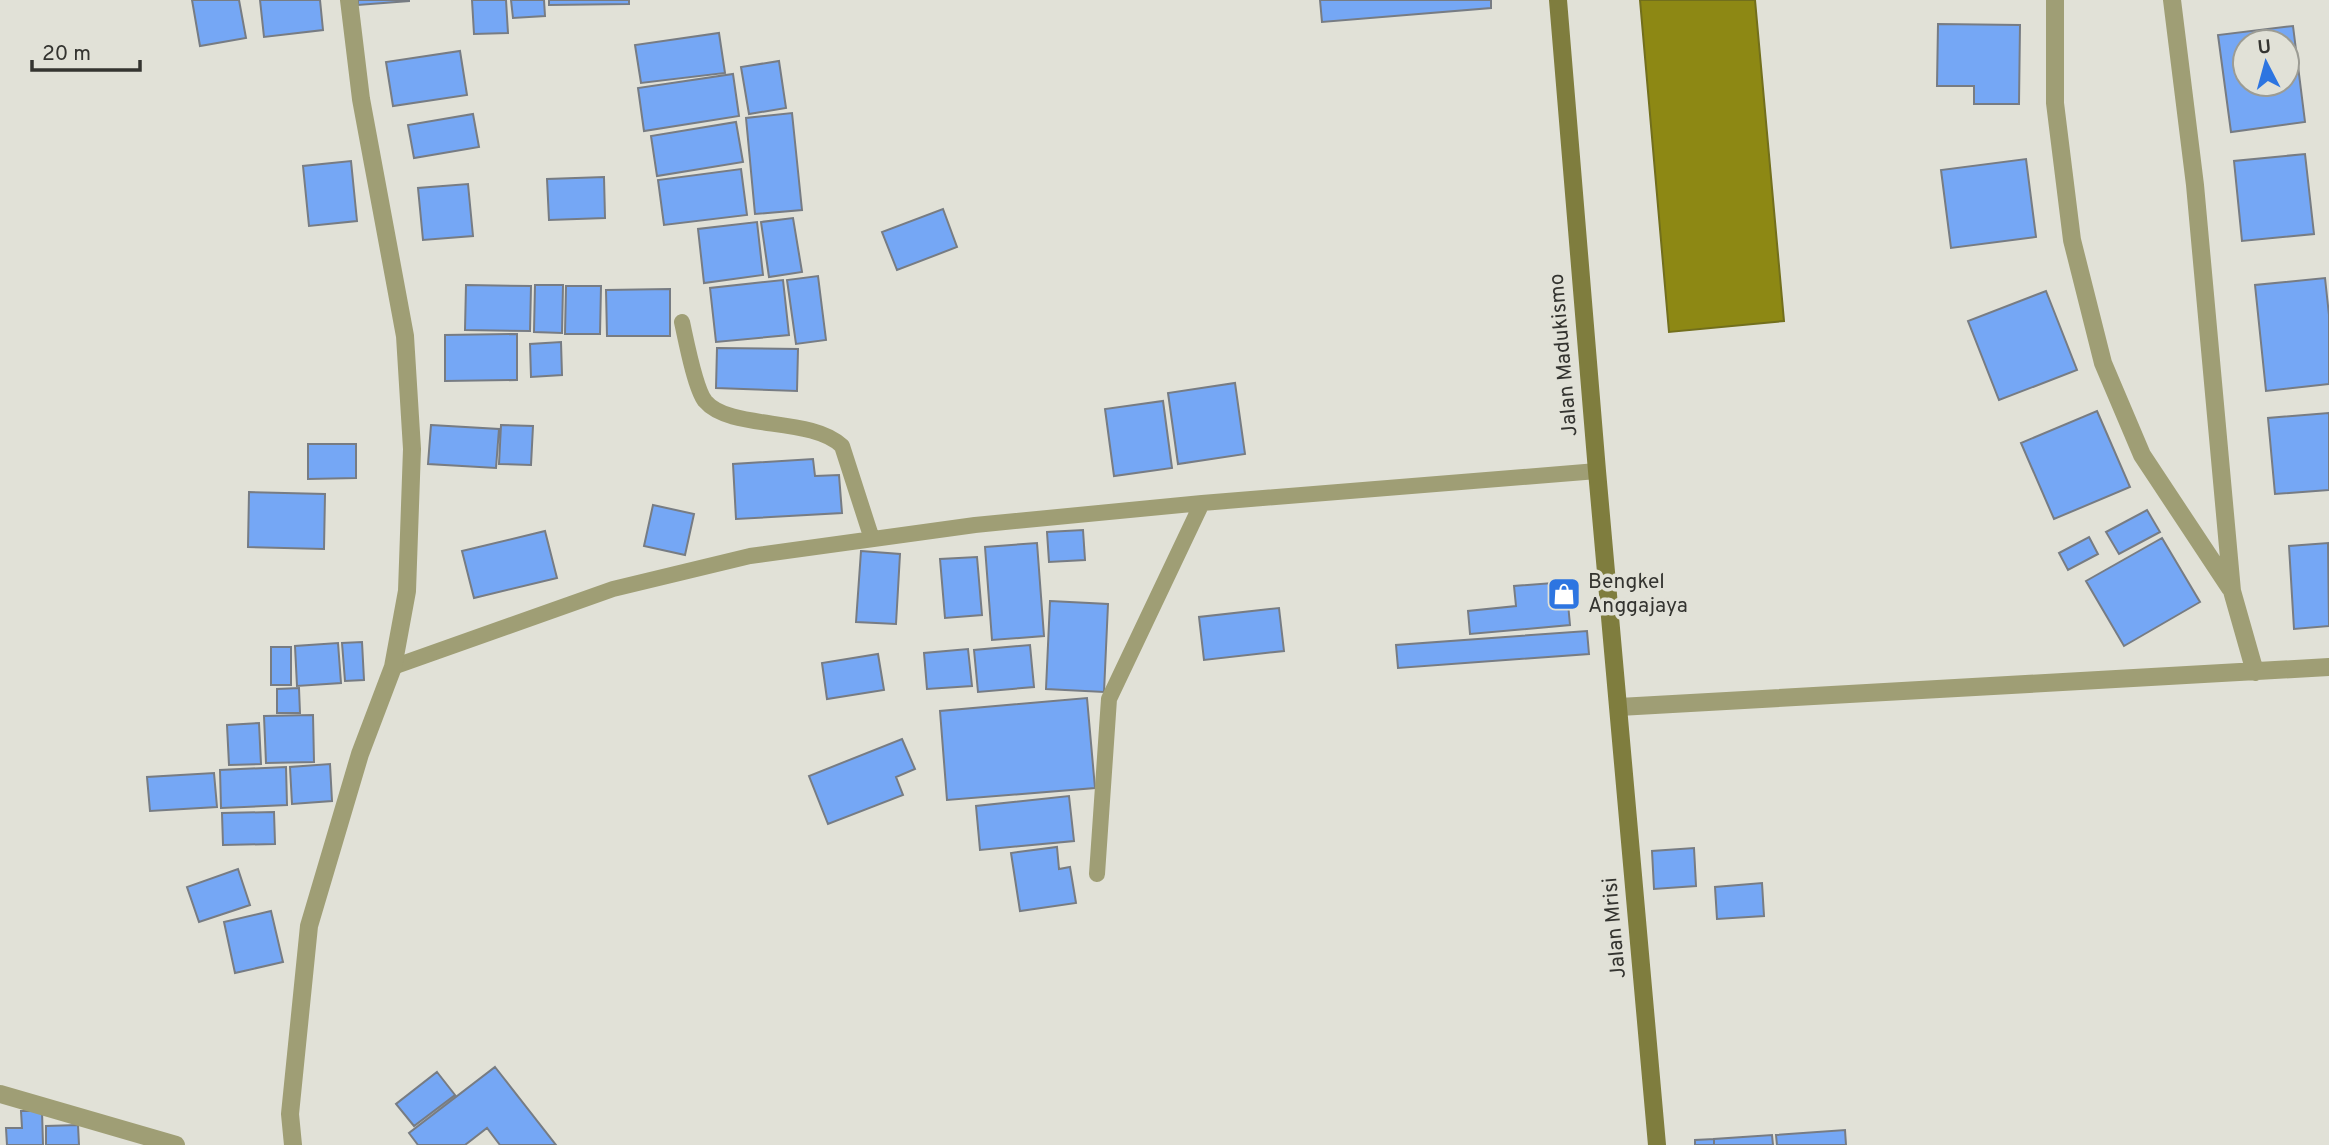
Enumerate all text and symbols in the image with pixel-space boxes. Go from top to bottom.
scale bar [32,28,140,72]
north arrow [2231,28,2301,98]
text: U [2256,35,2272,61]
text: 20 m [42,41,91,68]
street label: Jalan Madukismo [1543,272,1585,438]
place label: Bengkel Anggajaya [1588,569,1688,620]
shop icon: Bengkel Anggajaya [1545,575,1583,613]
street label: Jalan Mrisi [1597,876,1633,980]

